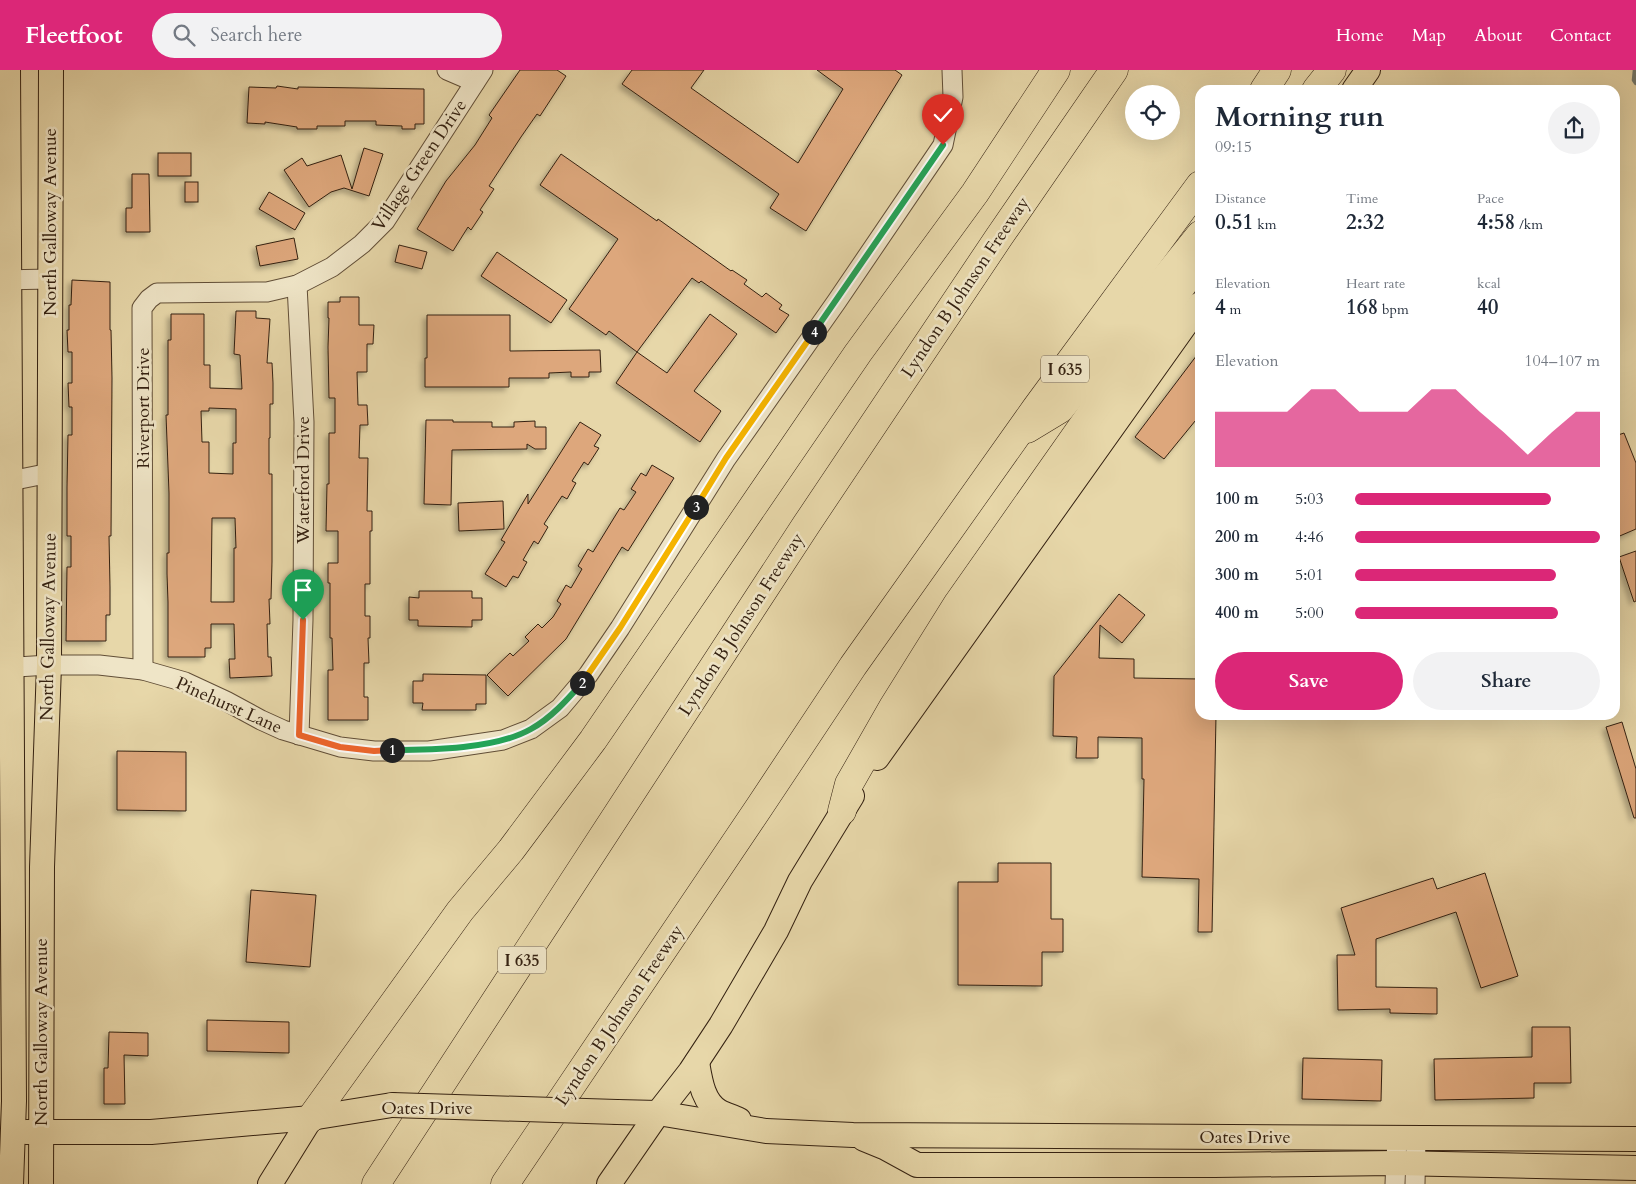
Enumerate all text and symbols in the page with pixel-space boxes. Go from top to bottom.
search box [152,13,502,58]
text: Fleetfoot [25,19,122,52]
icon: search [170,21,198,49]
text: Search here [210,22,302,48]
text: Home [1336,23,1384,48]
text: Map [1412,23,1446,48]
text: About [1474,23,1522,48]
text: Contact [1550,23,1611,48]
map controls [1125,85,1180,140]
button: locate [1125,85,1180,140]
street label: Village Green Drive [366,94,473,236]
pin [922,94,964,145]
text: Morning run [1215,98,1384,136]
icon: check [929,101,957,129]
button: share [1548,102,1600,154]
street label: North Galloway Avenue [38,128,63,316]
text: 09:15 [1215,136,1252,158]
text: Distance [1215,189,1266,208]
text: Time [1346,189,1378,208]
text: Pace [1477,189,1504,208]
street label: Lyndon B Johnson Freeway [895,191,1036,383]
text: 0.51 [1215,208,1253,237]
text: 2:32 [1346,208,1384,237]
text: 4:58 [1477,208,1515,237]
text: km [1253,215,1276,234]
text: /km [1515,215,1543,234]
text: Elevation [1215,274,1271,293]
text: Heart rate [1346,274,1405,293]
text: kcal [1477,274,1501,293]
text: 4 [1215,293,1226,322]
text: 168 [1346,293,1378,322]
text: 40 [1477,293,1499,322]
text: m [1226,300,1241,319]
text: bpm [1378,300,1409,319]
pin: 4 [802,320,826,344]
text: 4 [811,323,818,342]
street label: Riverport Drive [131,347,156,469]
text: Elevation [1215,350,1279,372]
text: 104–107 m [1524,350,1600,372]
road number: I 635 [1041,356,1089,382]
street label: Waterford Drive [291,416,316,545]
text: 100 m [1215,488,1259,510]
text: 5:03 [1295,488,1324,510]
pin: 3 [684,494,708,520]
text: 3 [693,498,700,517]
text: 200 m [1215,526,1259,548]
text: 4:46 [1295,526,1324,548]
street label: Lyndon B Johnson Freeway [673,527,810,721]
street label: North Galloway Avenue [34,533,63,721]
text: 300 m [1215,564,1259,586]
text: 5:01 [1295,564,1324,586]
pin [282,569,324,620]
icon: arrive [289,576,317,604]
text: 400 m [1215,602,1259,624]
text: 5:00 [1295,602,1324,624]
button: Save [1215,652,1403,710]
button: Share [1413,652,1600,710]
pin: 2 [570,670,594,696]
street label: Pinehurst Lane [172,671,286,740]
text: 2 [579,674,586,693]
pin: 1 [380,738,404,762]
text: 1 [389,741,396,760]
street label: Lyndon B Johnson Freeway [549,919,690,1111]
street label: North Galloway Avenue [29,938,54,1126]
road number: I 635 [498,946,546,974]
street label: Oates Drive [381,1096,473,1121]
street label: Oates Drive [1199,1125,1291,1150]

